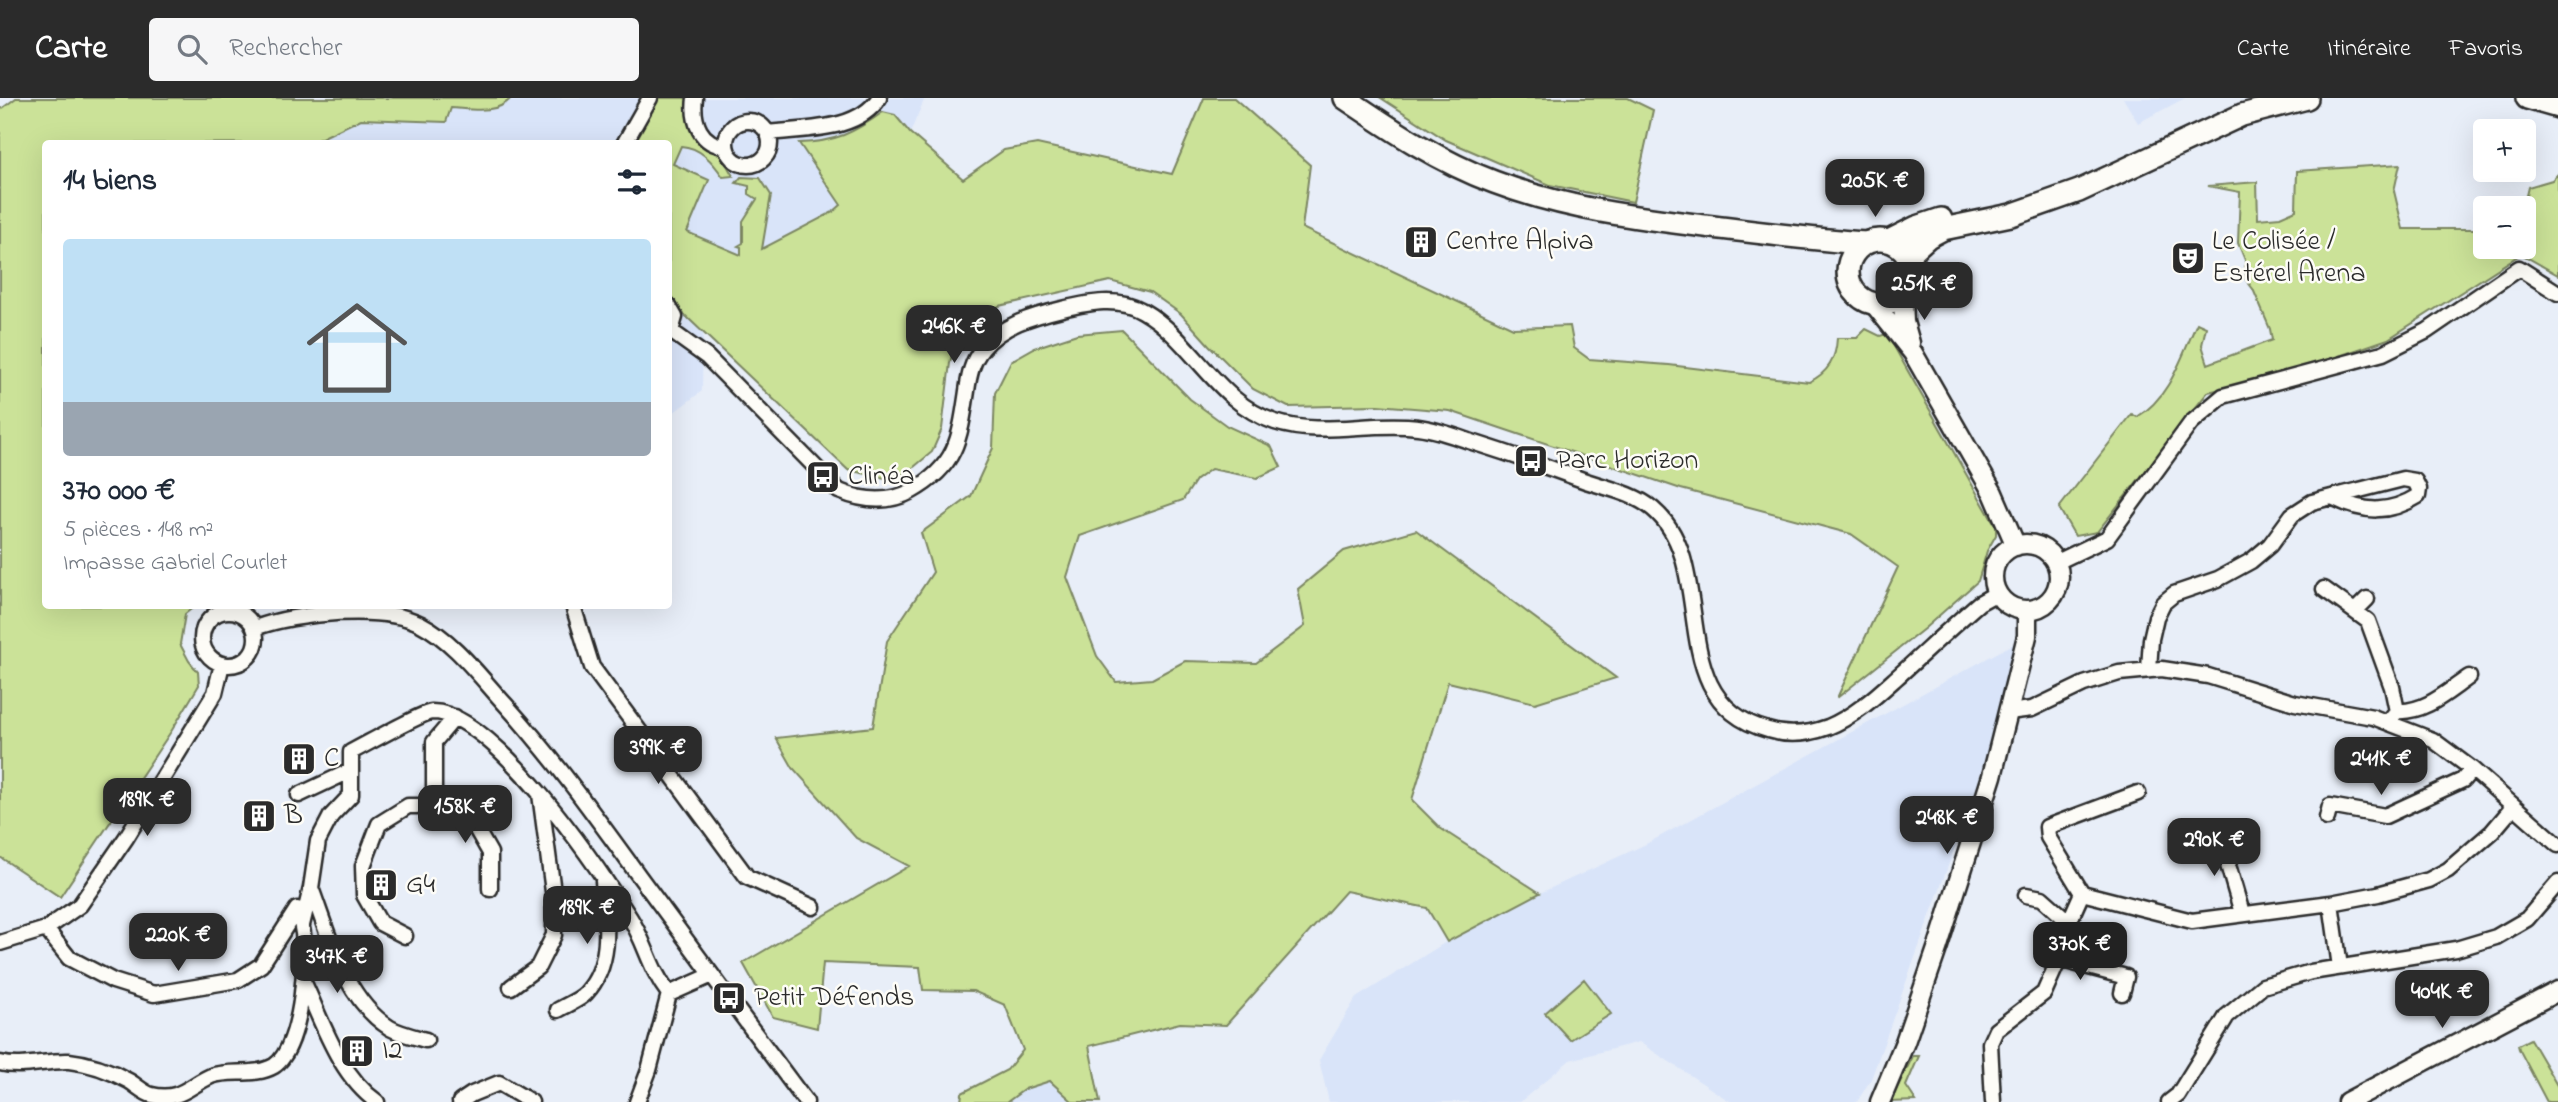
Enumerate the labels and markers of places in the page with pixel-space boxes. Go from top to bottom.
pin: 205K € [1818,159,1932,219]
place label: Centre Alpiva [1446,222,1594,263]
place label: Le Colisée / Estérel Arena [2212,222,2366,295]
building icon: Centre Alpiva [1402,223,1440,261]
theatre icon: Le Colisée / Estérel Arena [2169,239,2207,277]
pin: 251K € [1867,262,1981,322]
pin: 246K € [897,306,1011,365]
place label: Parc Horizon [1556,441,1698,482]
bus stop icon: Parc Horizon [1512,442,1550,480]
place label: Clinéa [848,457,915,498]
bus stop icon: Clinéa [804,458,842,496]
pin: 399K € [601,726,715,786]
pin: 241K € [2324,738,2438,797]
place label: C [324,739,339,780]
building icon: C [280,740,318,778]
pin: 189K € [90,778,204,838]
pin: 158K € [408,786,522,845]
place label: B [283,796,303,837]
pin: 248K € [1890,796,2004,856]
building icon: B [240,797,278,835]
pin: 290K € [2157,818,2271,878]
place label: G4 [406,865,436,906]
building icon: G4 [362,866,400,904]
pin: 189K € [530,886,644,946]
pin: 220K € [121,914,235,973]
pin: 370K € [2023,922,2137,982]
pin: 347K € [280,936,394,995]
pin: 404K € [2385,970,2499,1030]
place label: Petit Défends [754,978,914,1019]
bus stop icon: Petit Défends [710,979,748,1017]
place label: I2 [382,1031,403,1072]
building icon: I2 [338,1032,376,1070]

